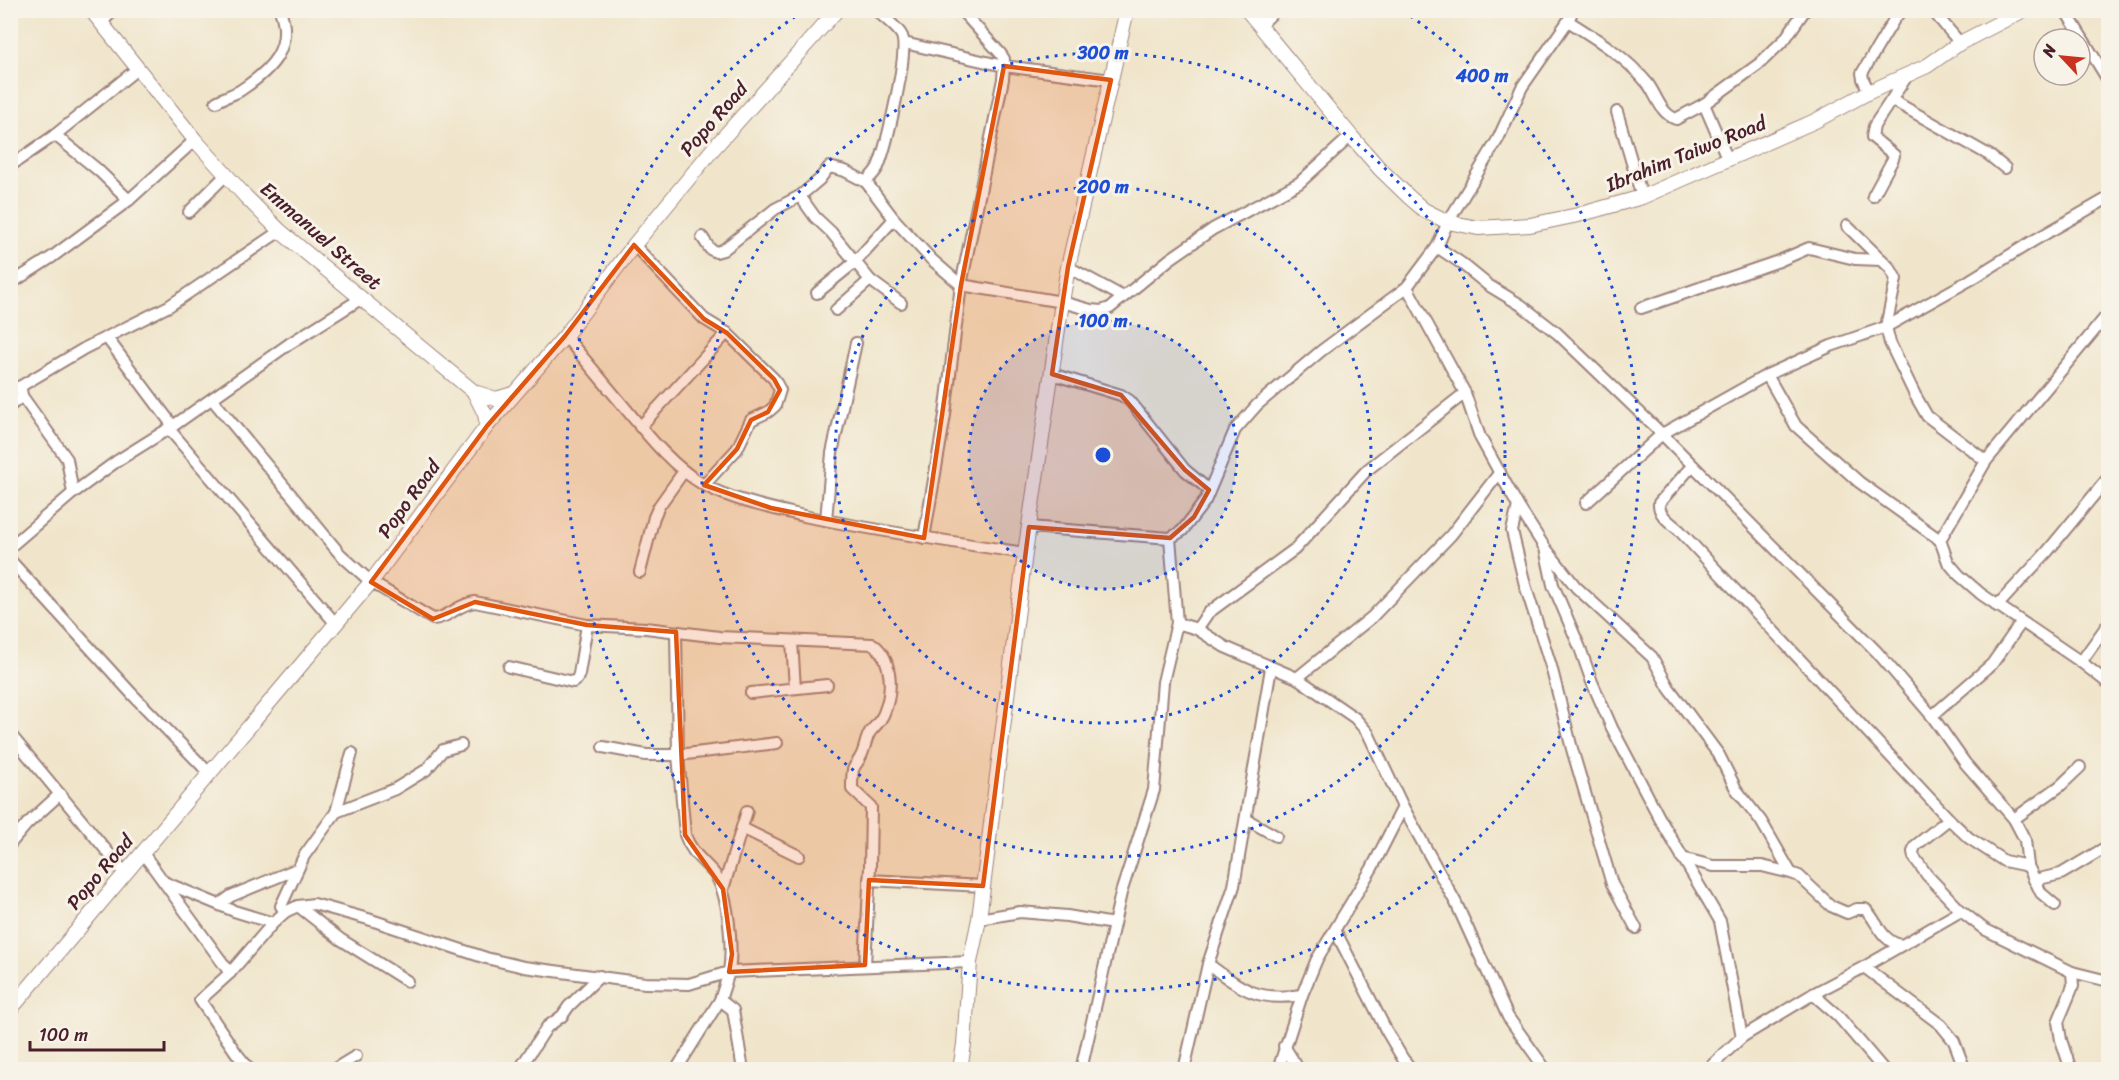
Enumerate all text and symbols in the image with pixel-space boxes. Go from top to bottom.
north arrow [2032,27,2092,87]
text: 300 m [1076,37,1129,69]
text: N [2033,38,2065,63]
text: 400 m [1455,60,1508,92]
street label: Popo Road [671,72,758,165]
street label: Ibrahim Taiwo Road [1600,105,1773,203]
text: 200 m [1076,171,1129,203]
street label: Emmanuel Street [252,173,390,299]
text: 100 m [1079,305,1128,337]
centre of rings [1093,445,1113,465]
street label: Popo Road [368,451,451,546]
street label: Popo Road [57,825,144,918]
scale bar [30,1014,164,1052]
text: 100 m [39,1019,88,1051]

